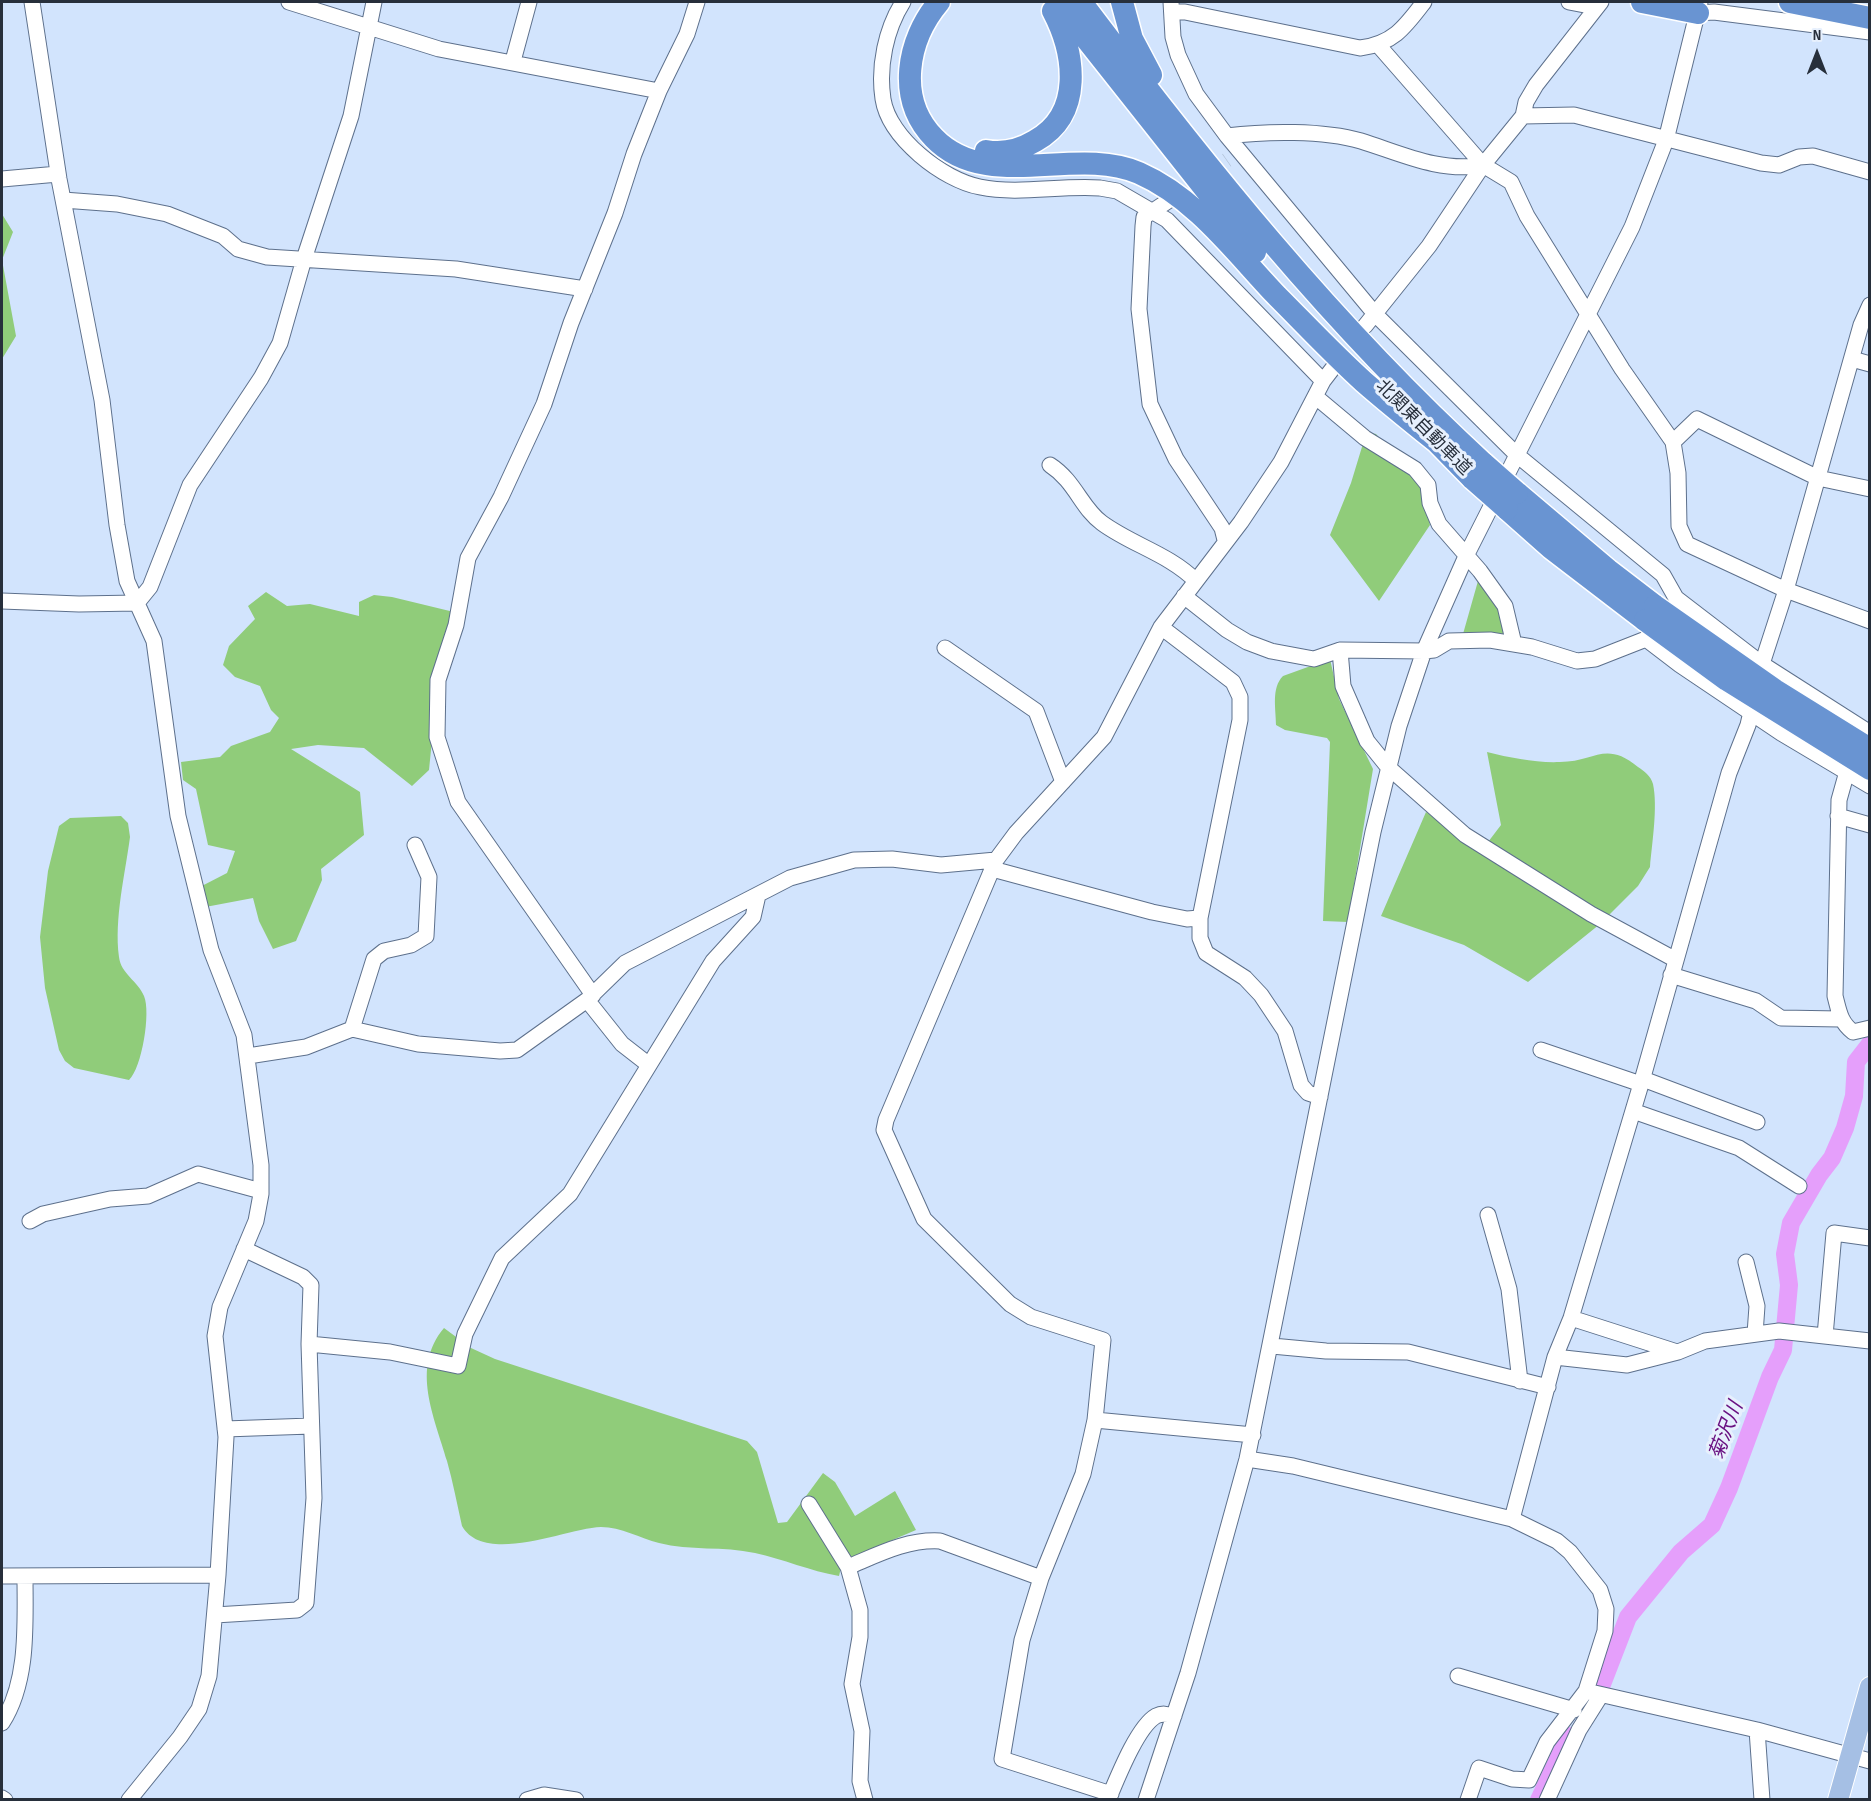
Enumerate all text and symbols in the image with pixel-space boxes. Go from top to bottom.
north arrow [1787,24,1847,84]
text: N [1813,26,1821,45]
street label: 北関東自動車道 [1371,376,1475,480]
water label: 菊沢川 [1705,1399,1749,1463]

